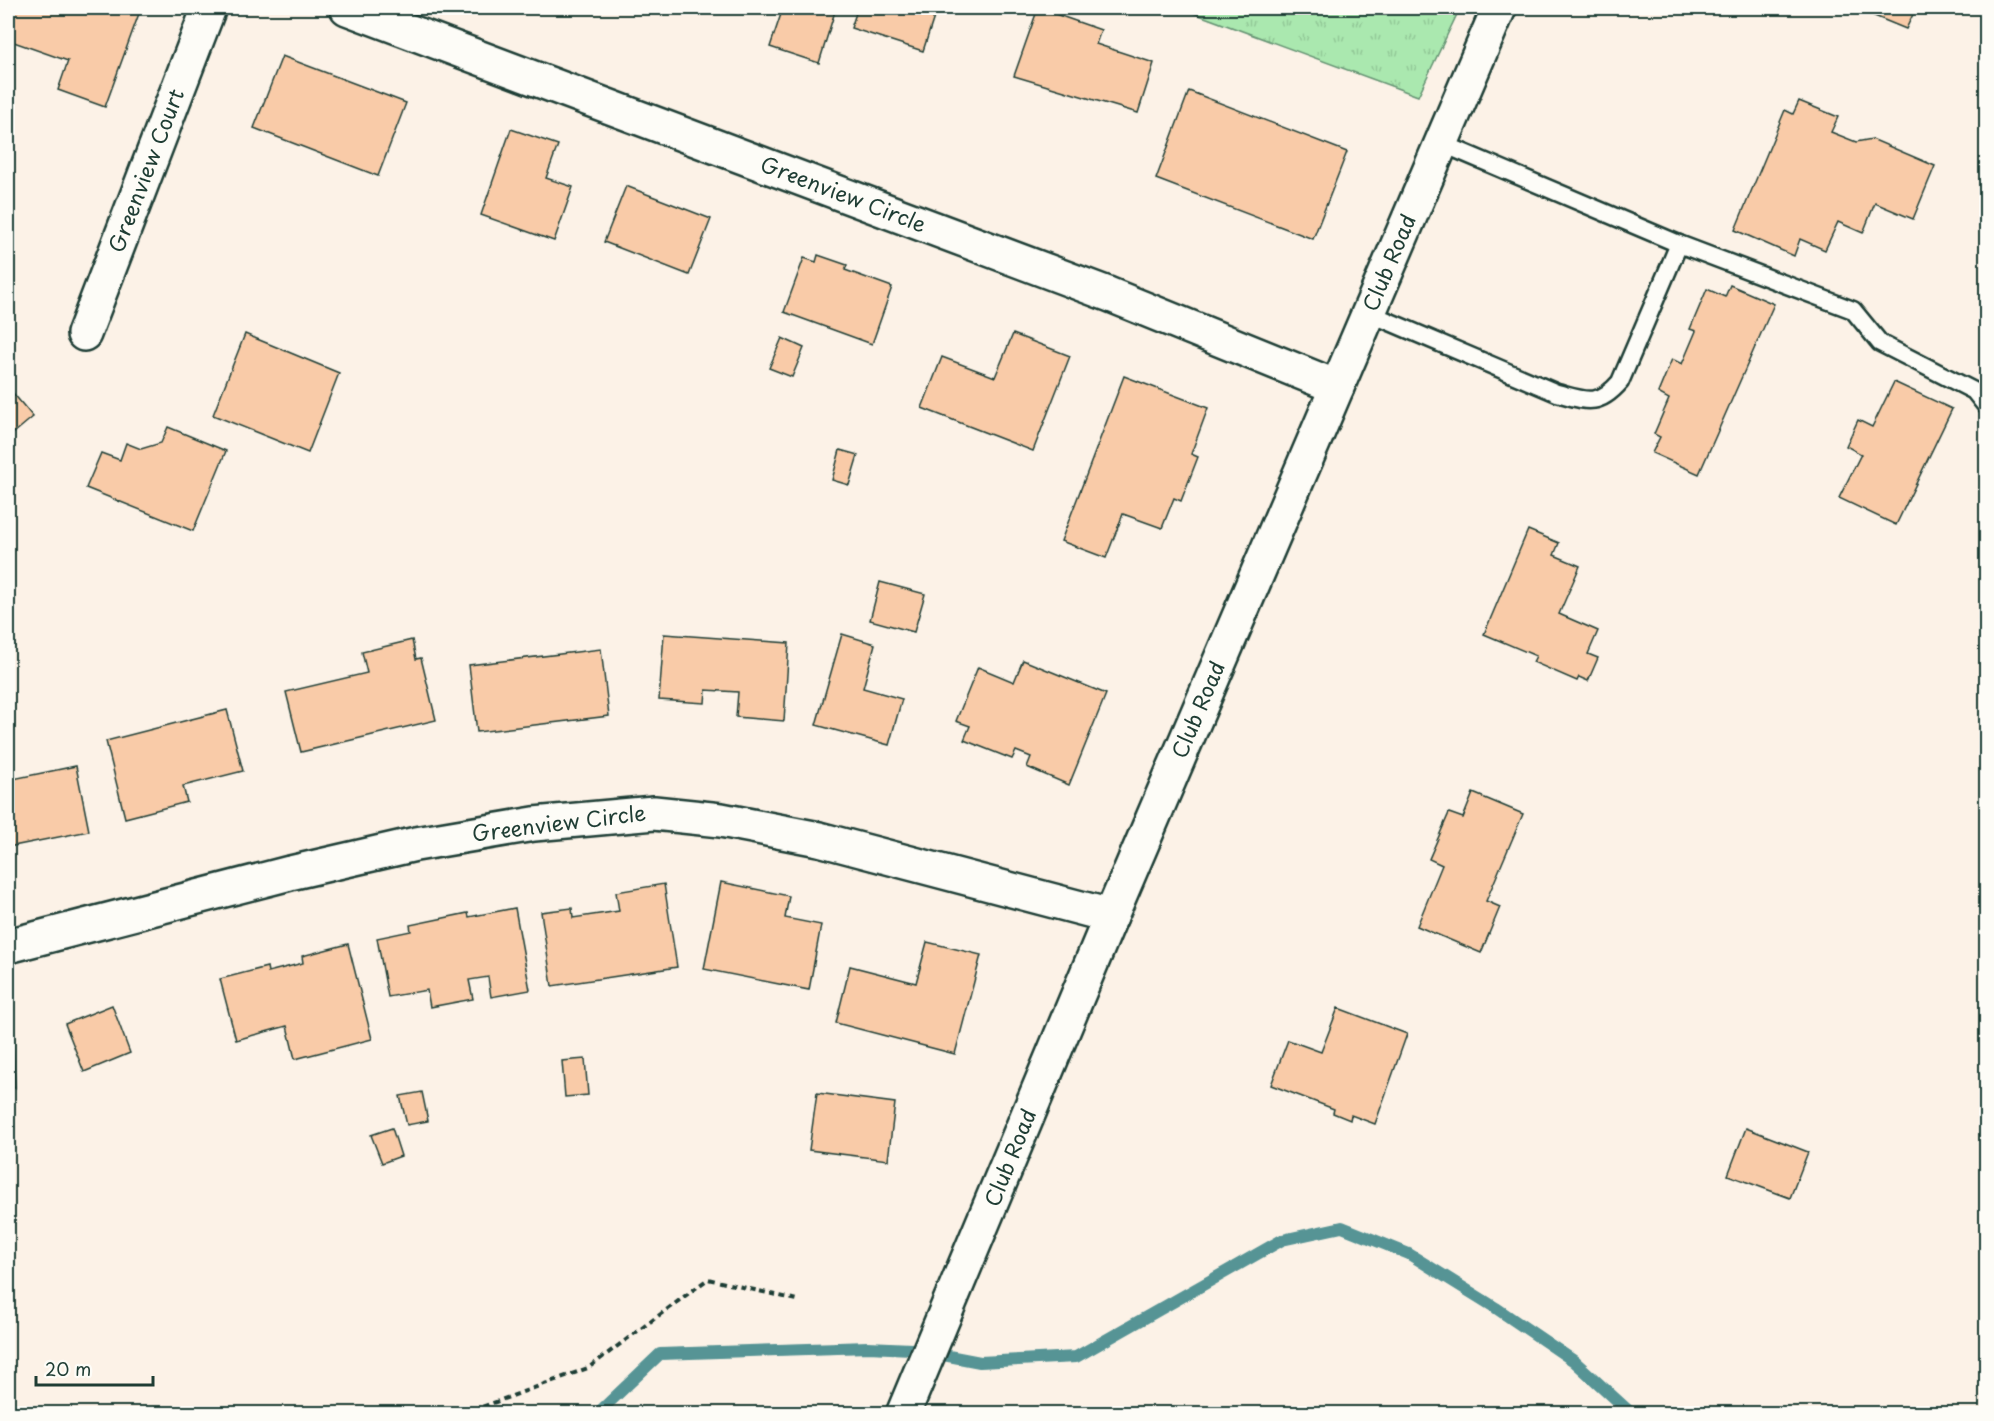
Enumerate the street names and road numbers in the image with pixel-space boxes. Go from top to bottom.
street label: Greenview Court [99,84,191,257]
street label: Greenview Circle [756,147,931,239]
street label: Club Road [1353,209,1423,316]
street label: Club Road [1162,656,1232,763]
street label: Greenview Circle [470,795,648,849]
street label: Club Road [975,1104,1043,1211]

